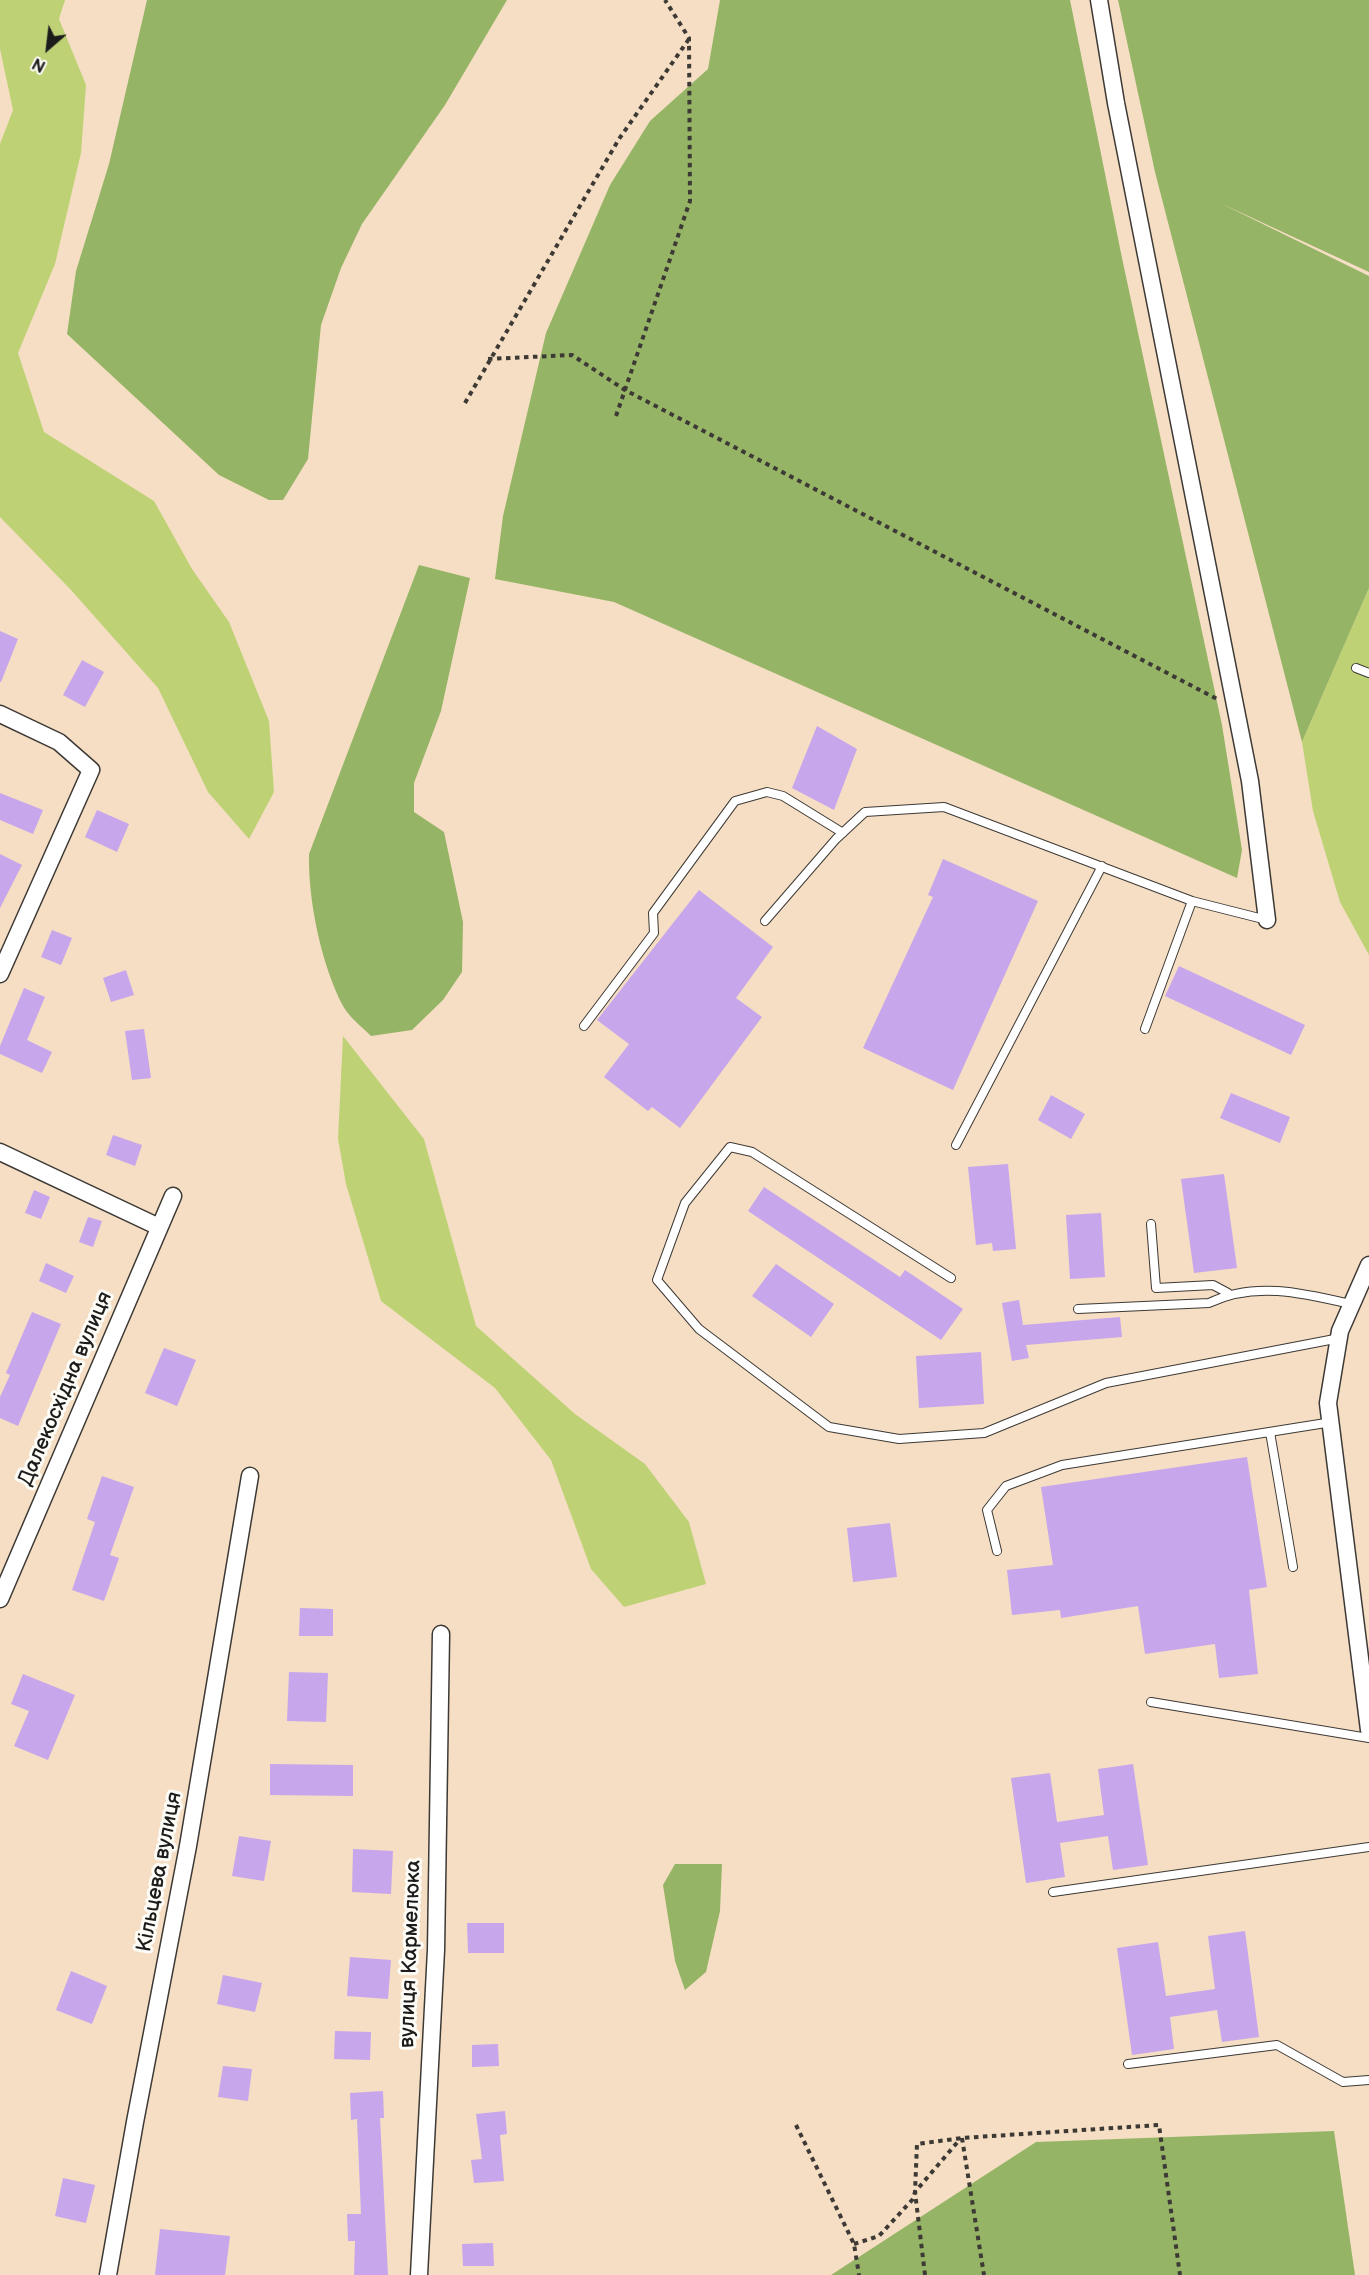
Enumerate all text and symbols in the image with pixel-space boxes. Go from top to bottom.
north arrow [18,18,78,78]
text: N [30,53,49,76]
street label: Далекосхідна вулиця [14,1288,118,1490]
street label: Кільцева вулиця [132,1790,188,1954]
street label: вулиця Кармелюка [395,1860,427,2048]

